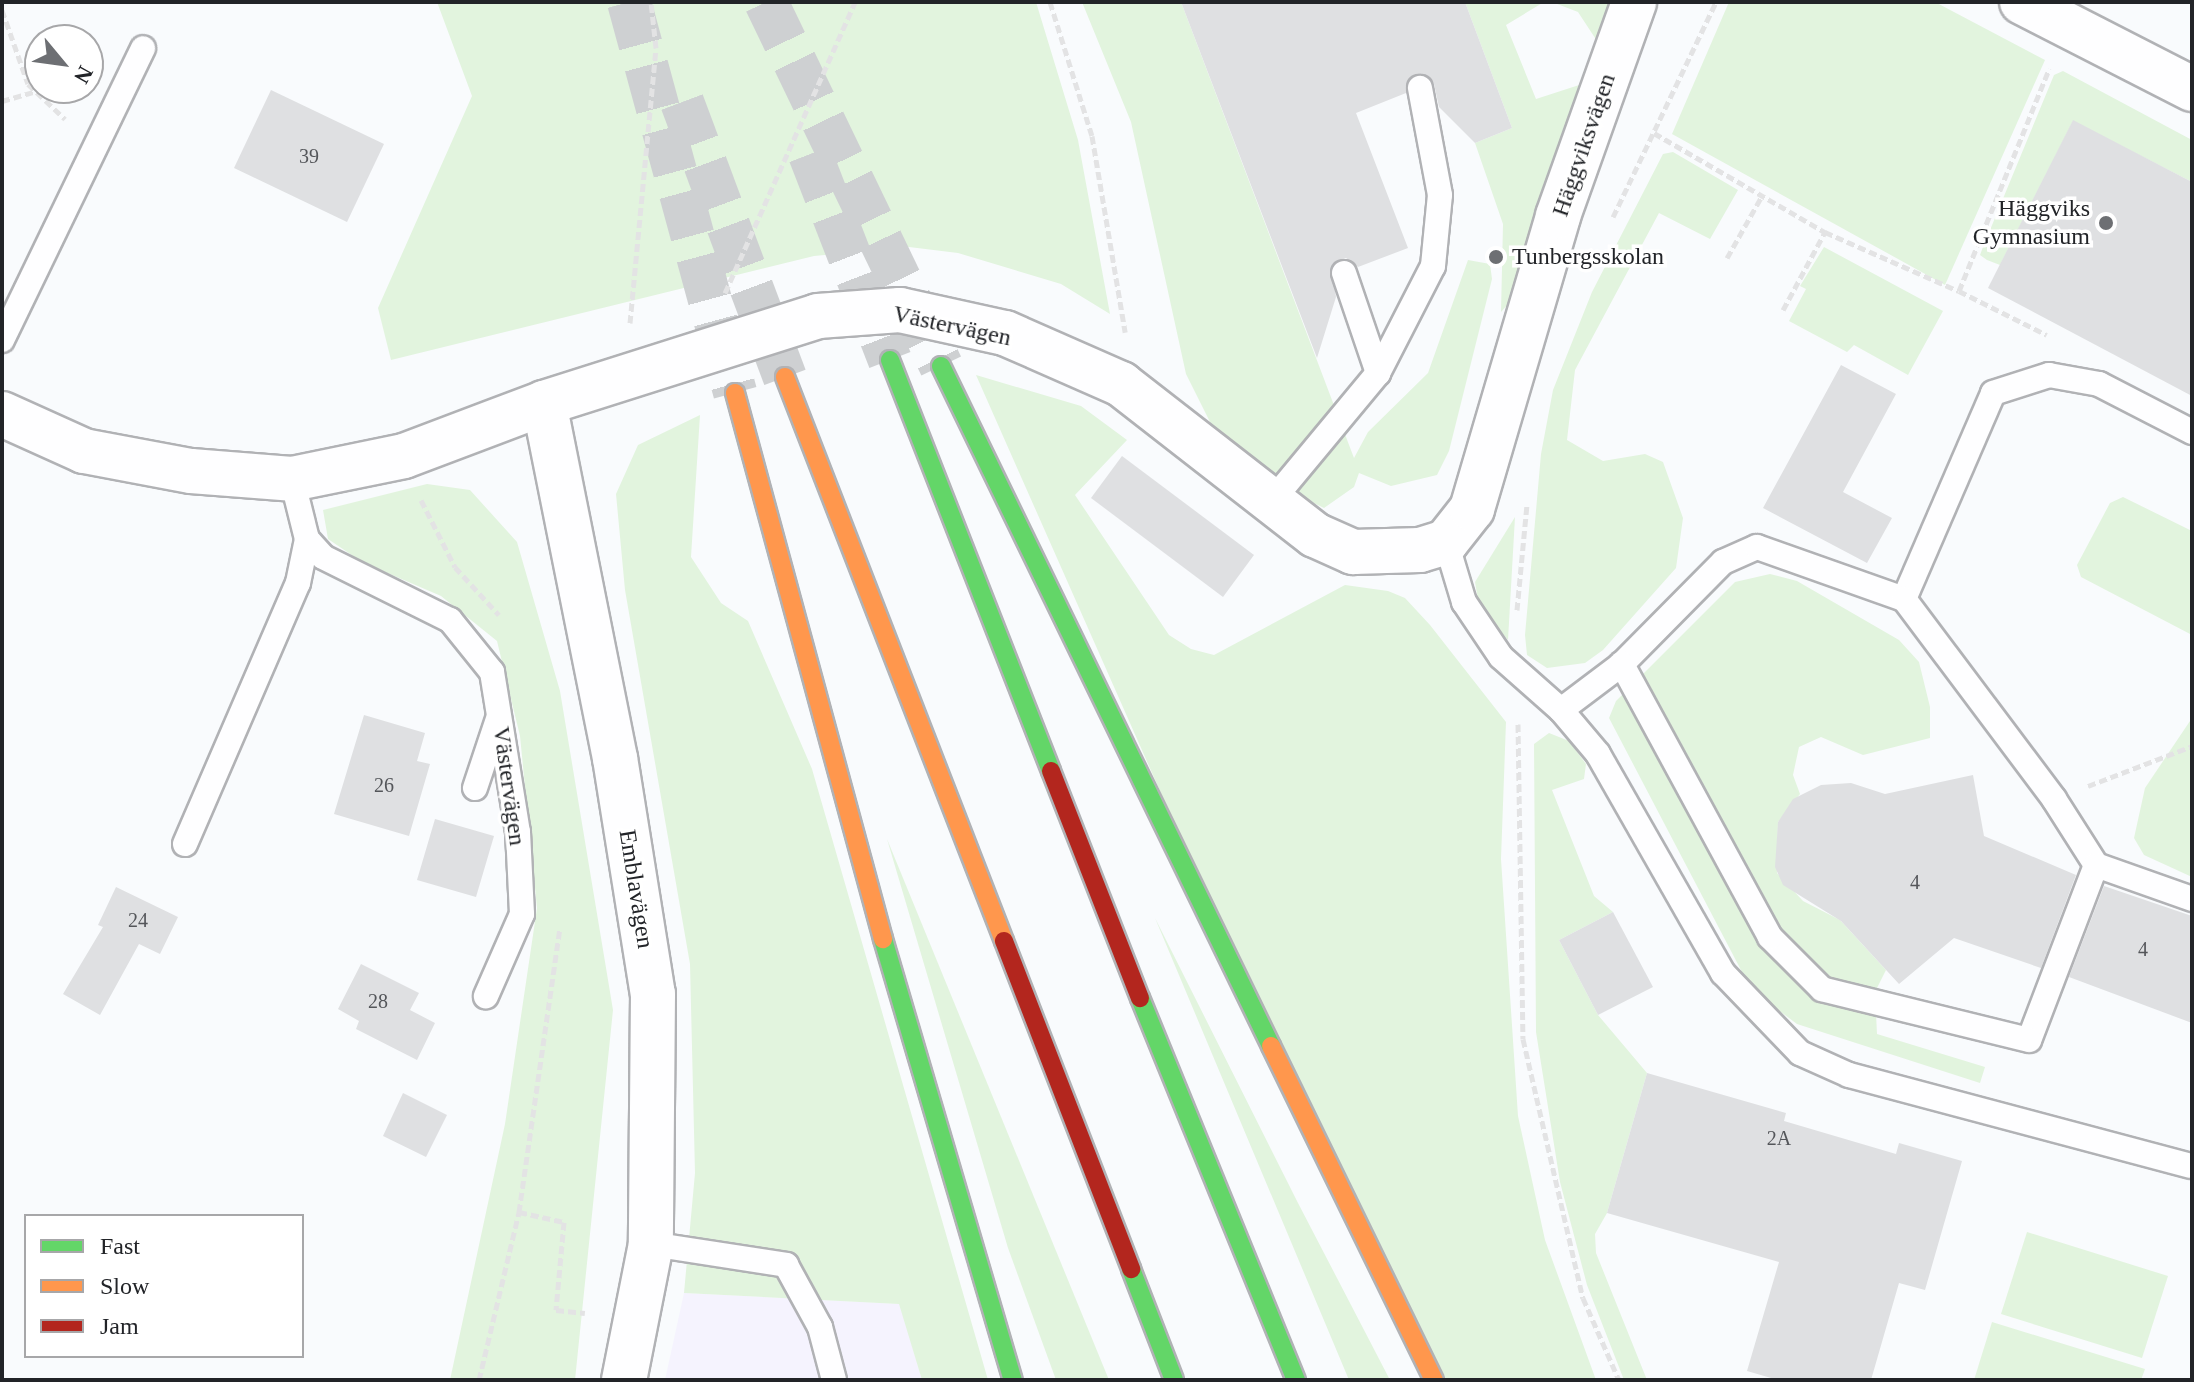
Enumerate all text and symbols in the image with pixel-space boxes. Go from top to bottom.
north arrow [24,24,104,104]
text: N [69,62,98,88]
street label: Häggviksvägen [1546,70,1622,220]
house number: 39 [299,144,319,168]
place label: Häggviks Gymnasium [1973,195,2090,251]
marker: Häggviks Gymnasium [2097,214,2115,232]
place label: Tunbergsskolan [1512,243,1664,271]
marker: Tunbergsskolan [1487,248,1505,266]
street label: Västervägen [890,299,1014,353]
street label: Västervägen [486,725,532,847]
house number: 26 [374,773,394,797]
street label: Emblavägen [612,828,660,950]
house number: 4 [1910,870,1920,894]
house number: 24 [128,908,148,932]
house number: 4 [2138,937,2148,961]
house number: 28 [368,989,388,1013]
house number: 2A [1767,1126,1791,1150]
legend [24,1214,304,1358]
text: Fast [100,1233,140,1259]
text: Slow [100,1273,149,1299]
text: Jam [100,1313,139,1339]

